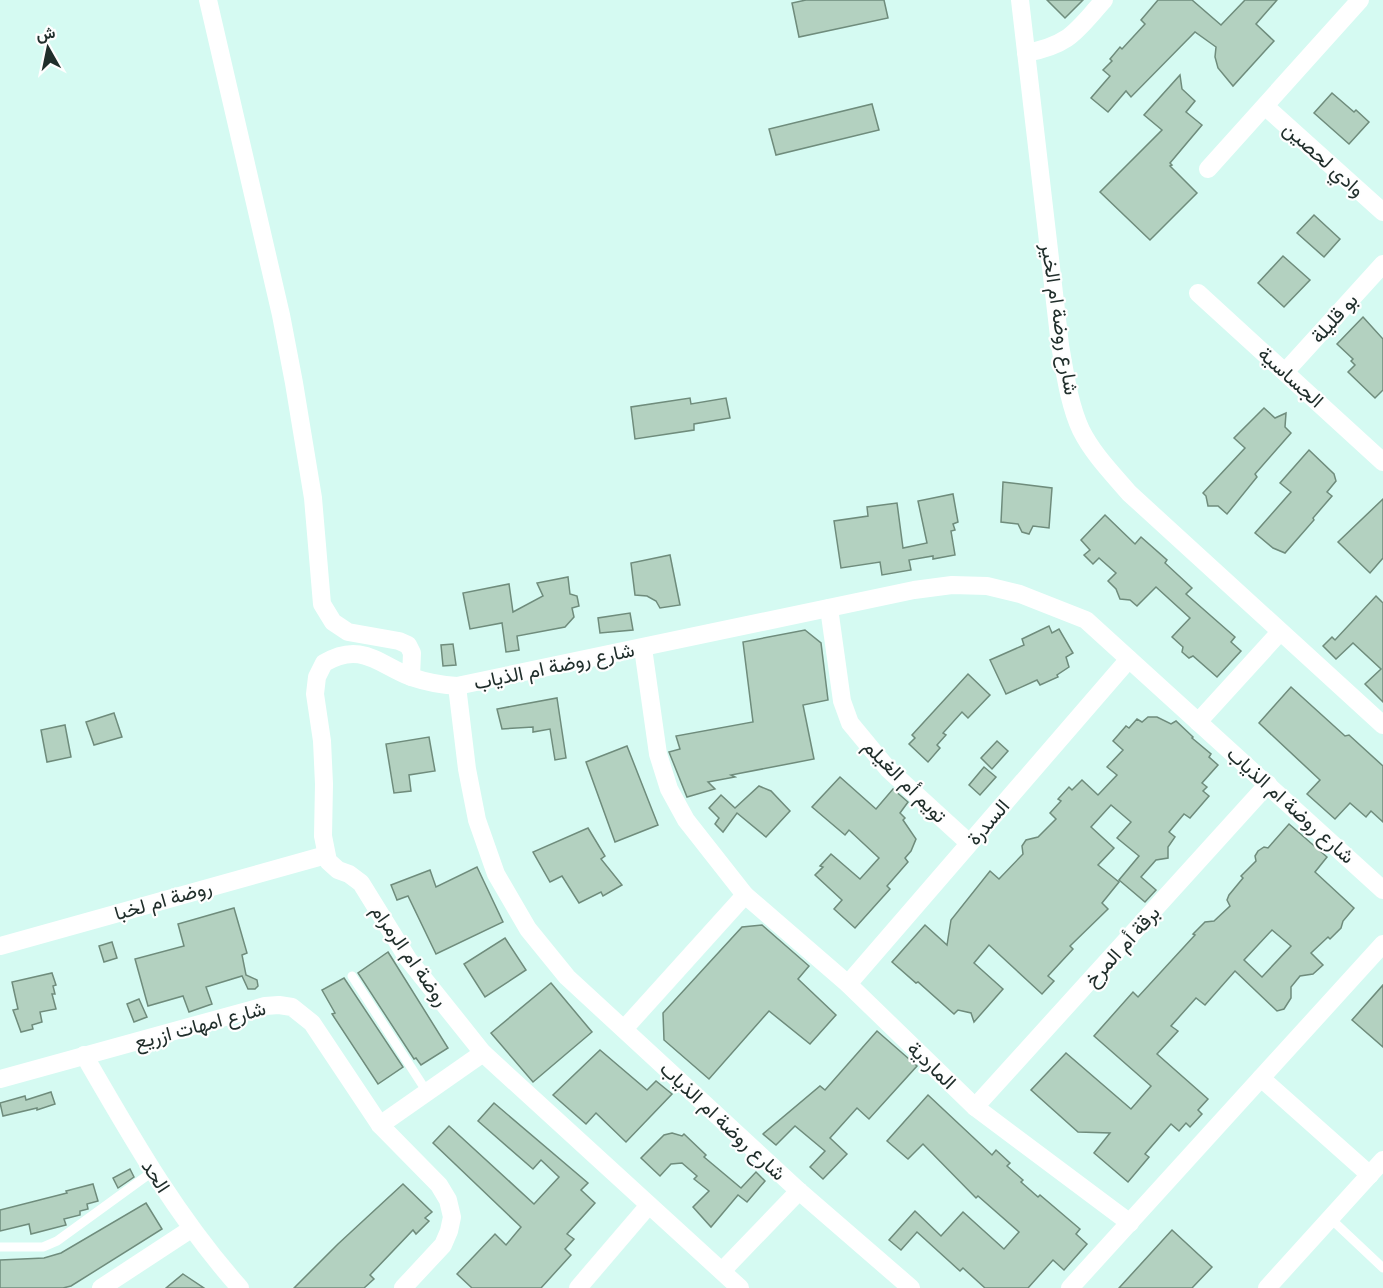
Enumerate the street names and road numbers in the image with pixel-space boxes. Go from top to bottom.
street label: وادي لحصين [1275,116,1370,205]
street label: شارع روضة ام الخير [1034,240,1085,397]
street label: بو قليلة [1305,287,1363,349]
street label: الجساسية [1253,341,1329,413]
street label: شارع روضة ام الذياب [471,636,637,697]
street label: تويم أم الغيلم [858,734,952,828]
street label: شارع روضة ام الذياب [1221,741,1360,870]
street label: السدرة [961,794,1015,850]
street label: روضة ام لخبا [111,874,215,926]
street label: روضة ام الرمرام [365,899,455,1011]
street label: برقة أم المرخ [1079,900,1166,993]
street label: شارع امهات ازريع [131,995,269,1056]
street label: الماردية [902,1035,962,1095]
street label: شارع روضة ام الذياب [654,1056,792,1187]
street label: الحد [136,1154,176,1197]

